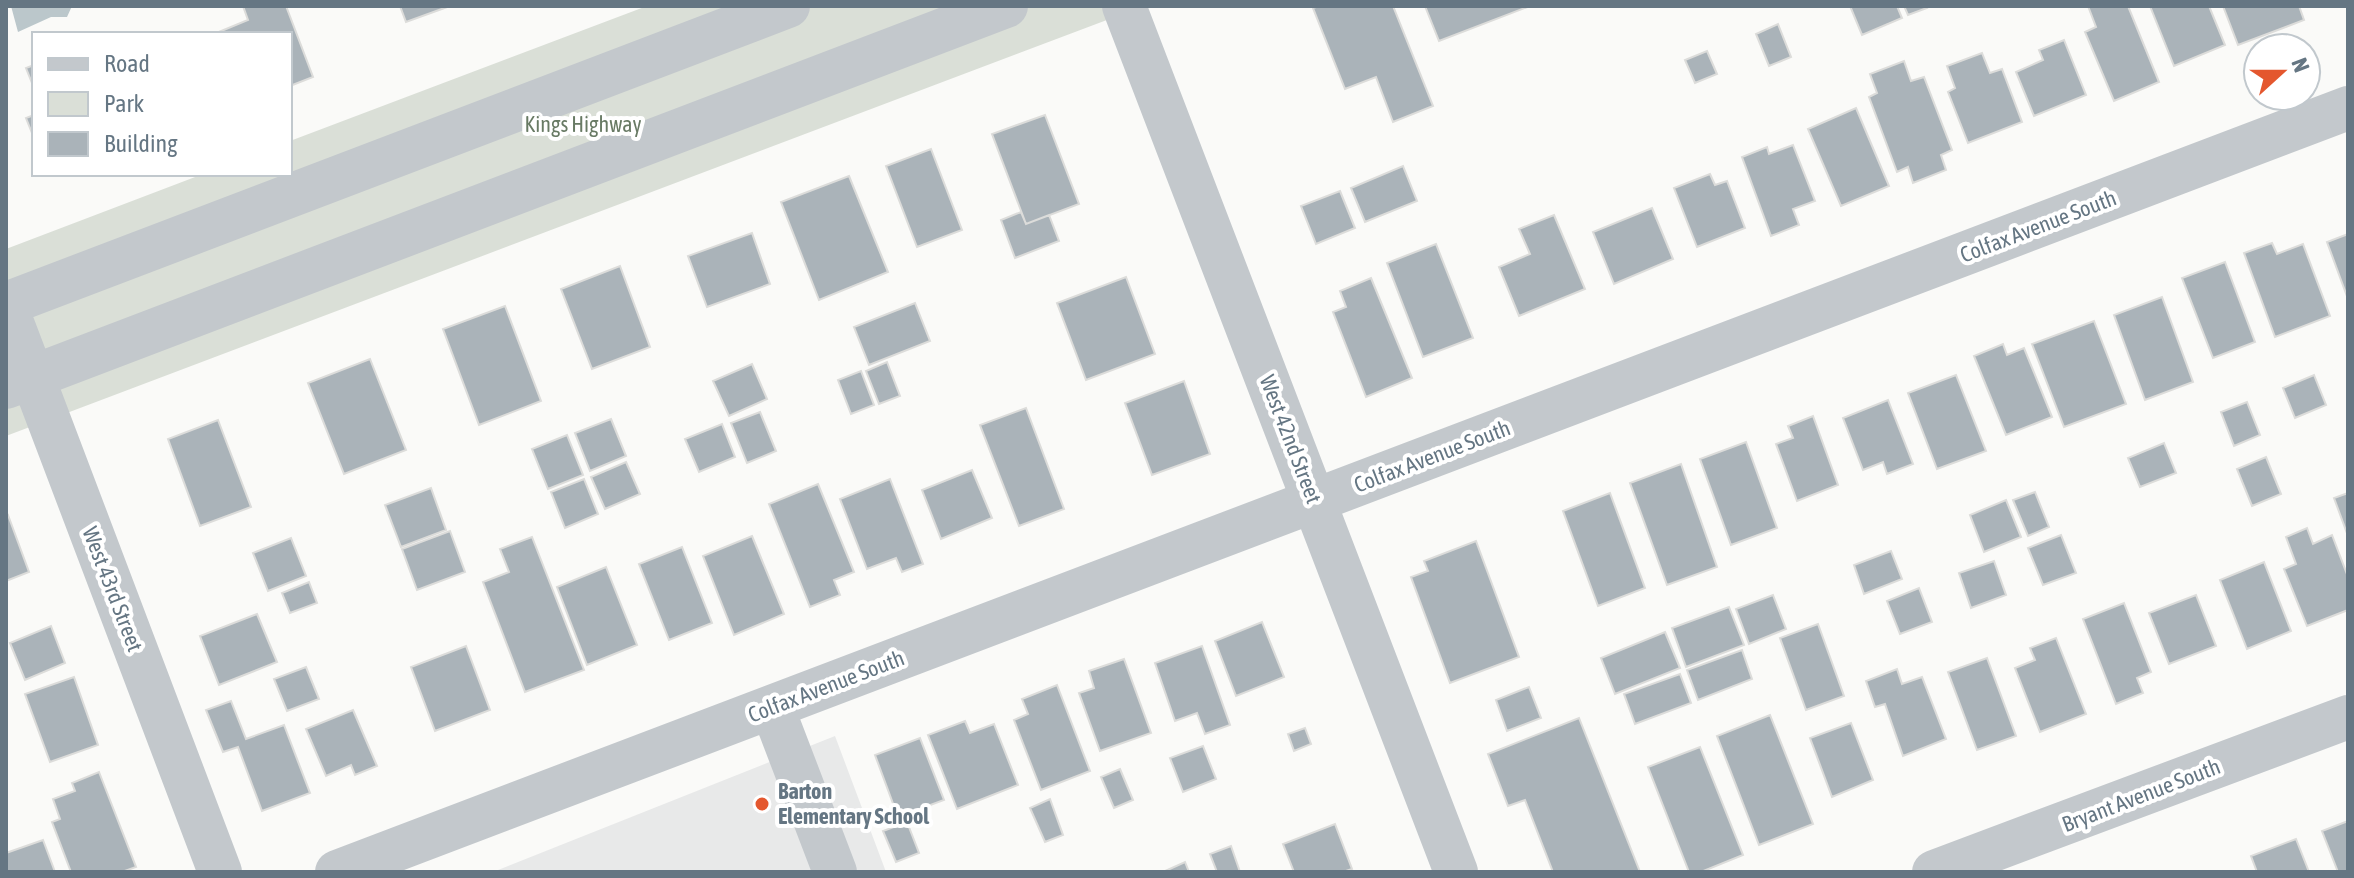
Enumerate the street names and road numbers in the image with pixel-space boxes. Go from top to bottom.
street label: Colfax Avenue South [1956,184,2120,268]
street label: West 42nd Street [1255,371,1327,507]
street label: Colfax Avenue South [1350,414,1514,498]
street label: West 43rd Street [77,523,149,655]
street label: Colfax Avenue South [744,644,908,728]
street label: Bryant Avenue South [2058,753,2224,837]

